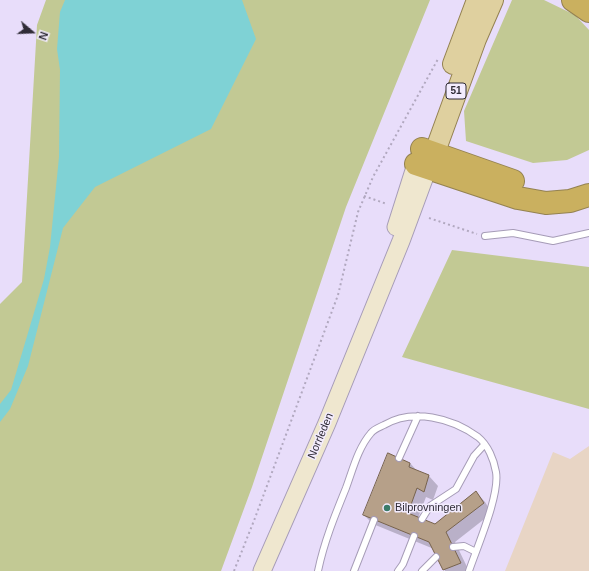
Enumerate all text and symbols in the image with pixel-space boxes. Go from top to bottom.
north arrow [12,12,52,52]
text: N [36,30,50,42]
road number: 51 [446,83,466,99]
street label: Norrleden [305,411,337,461]
place label: Bilprovningen [395,501,462,515]
marker: Bilprovningen [382,503,392,513]

